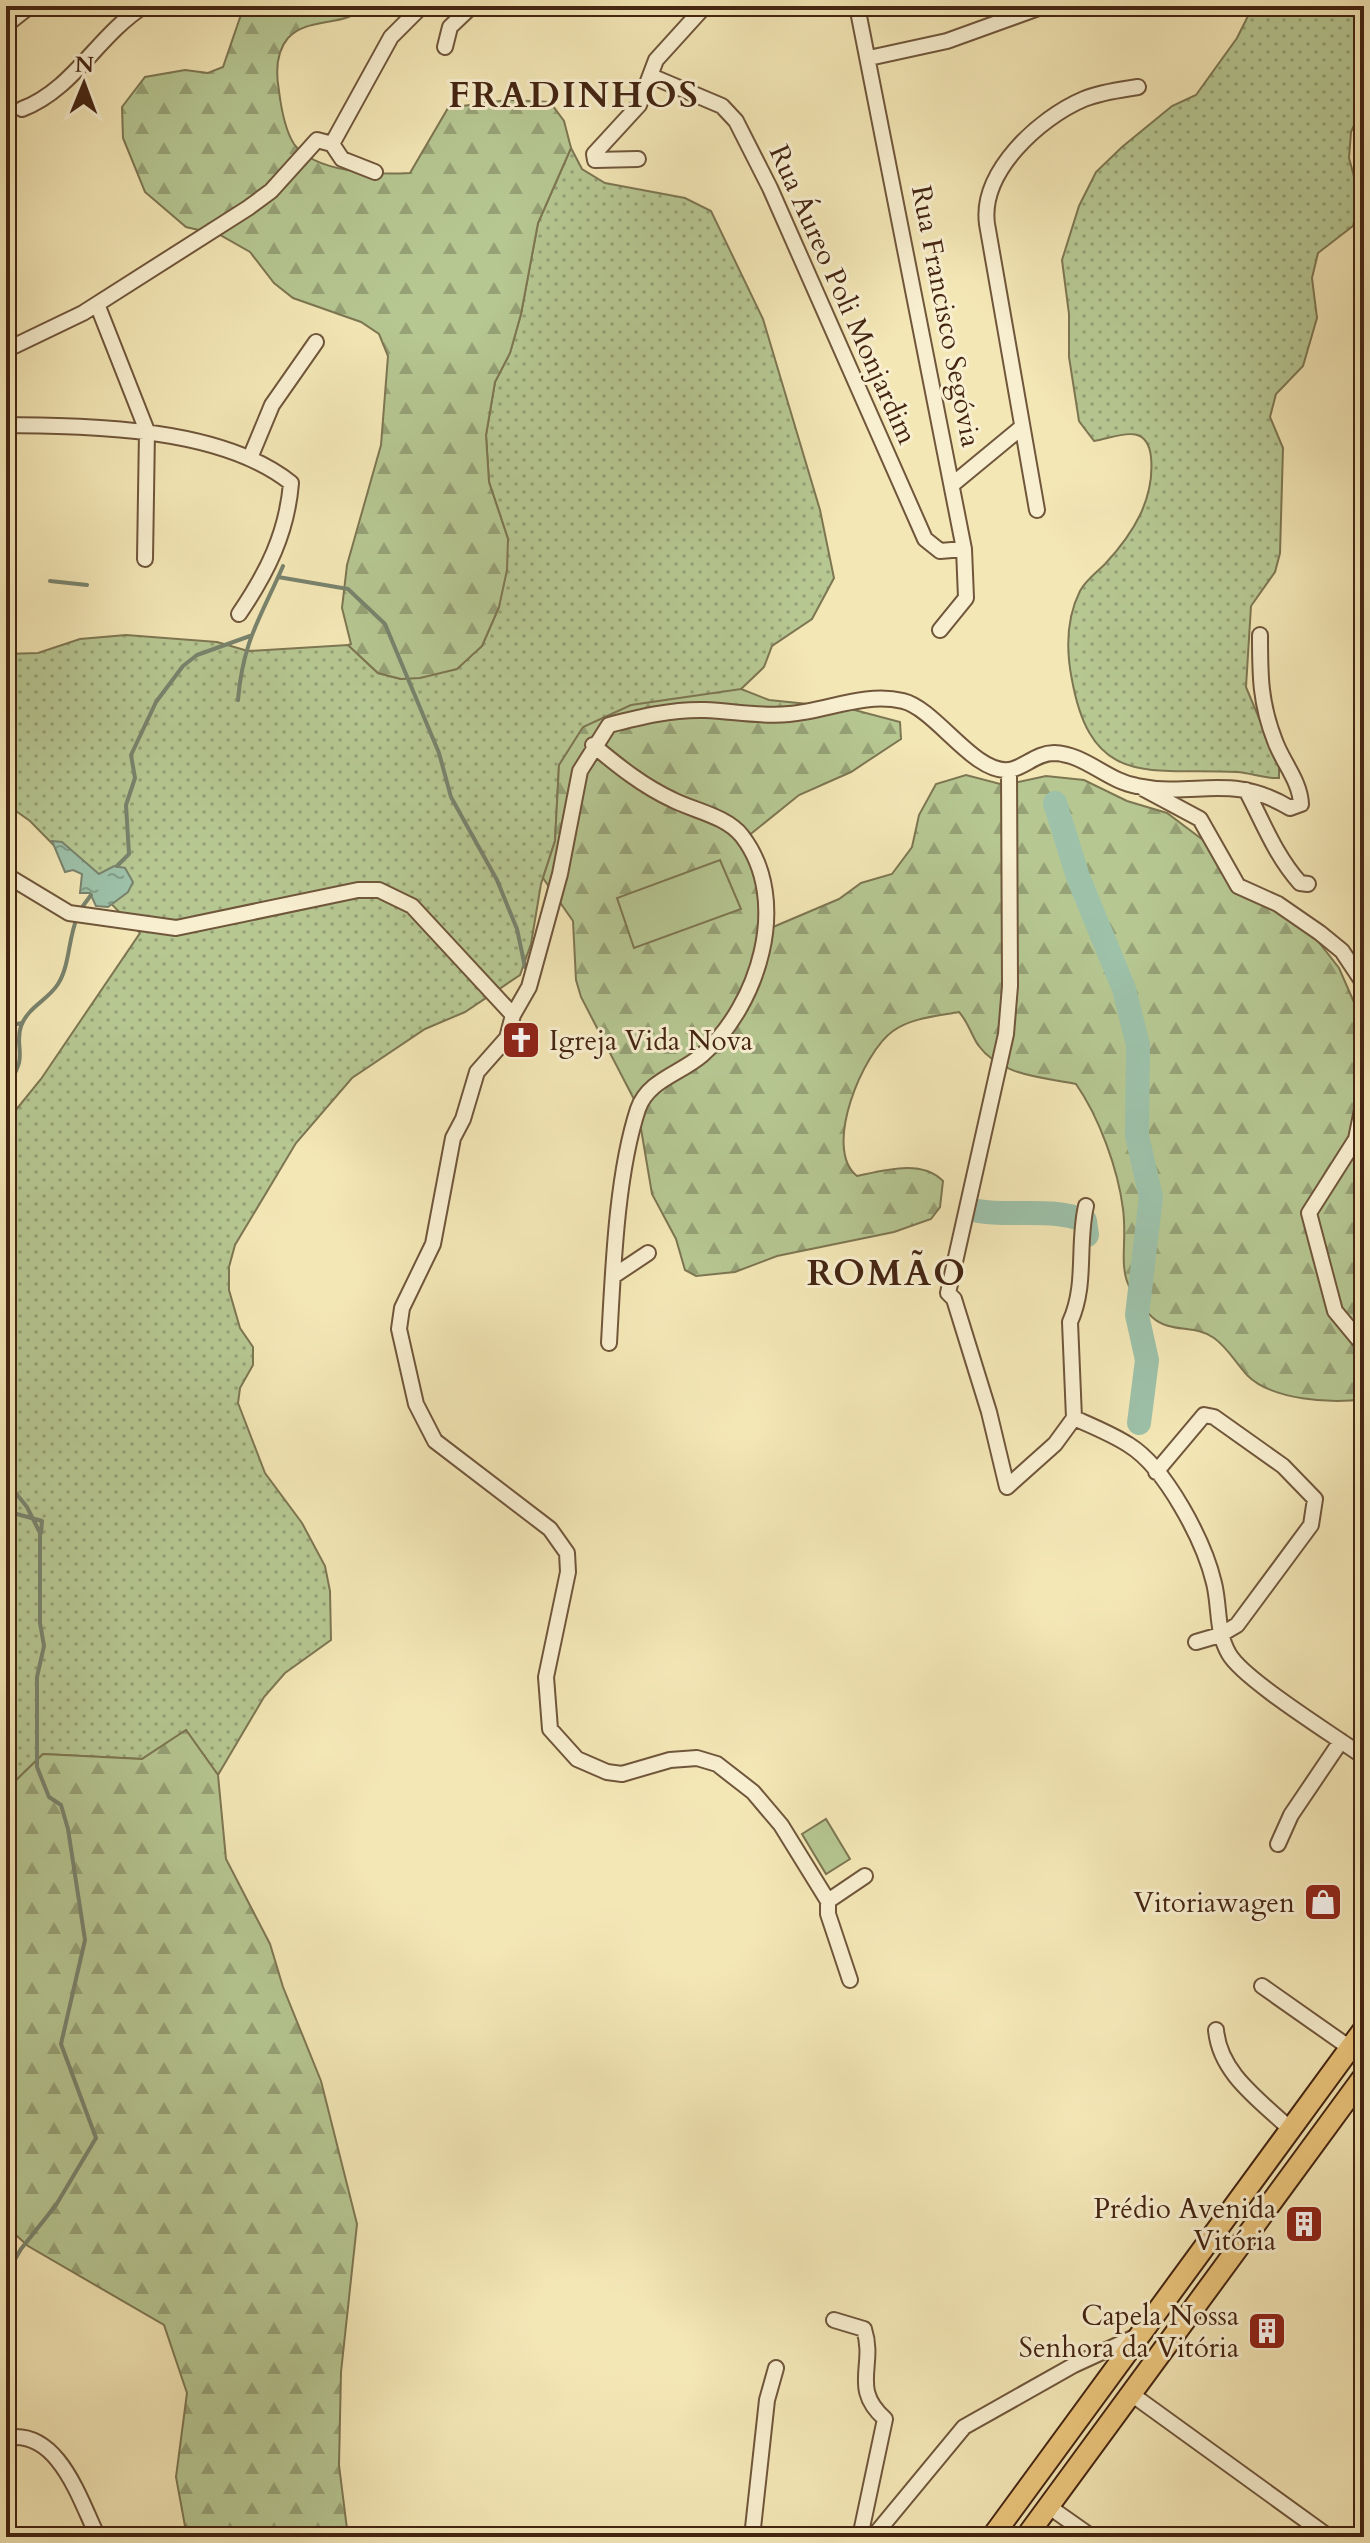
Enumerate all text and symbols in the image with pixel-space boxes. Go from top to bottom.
north arrow [44,44,124,124]
text: N [75,50,94,80]
district label: FRADINHOS [448,71,700,120]
street label: Rua Áureo Poli Monjardim [760,139,926,450]
street label: Rua Francisco Segóvia [902,182,990,450]
church icon: Igreja Vida Nova [500,1019,542,1061]
place label: Igreja Vida Nova [549,1022,753,1060]
district label: ROMÃO [807,1249,967,1298]
shop icon: Vitoriawagen [1302,1881,1344,1923]
place label: Vitoriawagen [1134,1884,1295,1922]
place label: Prédio Avenida Vitória [1093,2190,1276,2260]
building icon: Prédio Avenida Vitória [1283,2203,1325,2245]
place label: Capela Nossa Senhora da Vitória [1019,2297,1239,2367]
building icon: Capela Nossa Senhora da Vitória [1246,2310,1288,2352]

